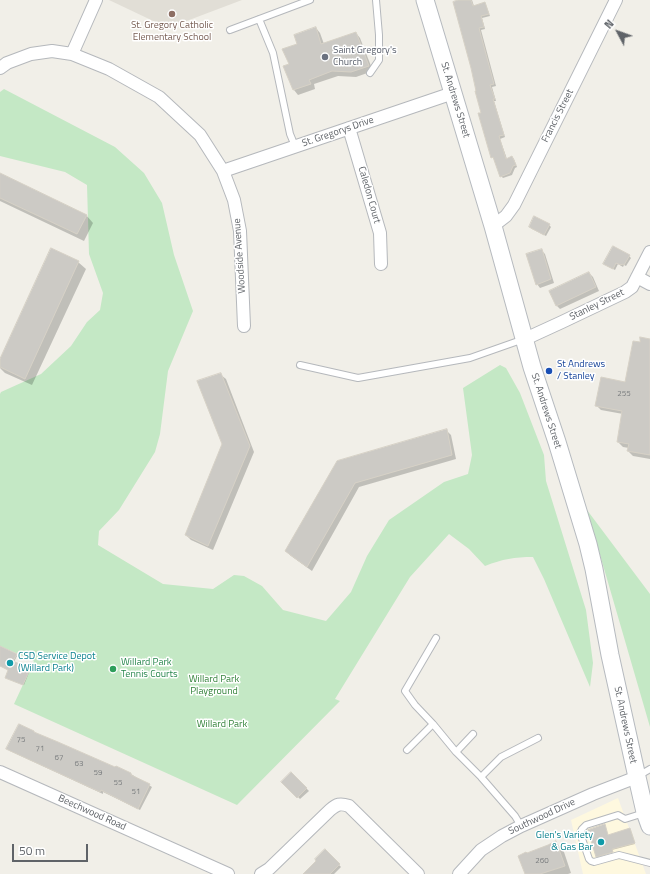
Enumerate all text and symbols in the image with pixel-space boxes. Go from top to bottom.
marker: St. Gregory Catholic Elementary School [167,9,177,19]
north arrow [598,12,638,52]
text: N [600,16,617,32]
place label: St. Gregory Catholic Elementary School [131,20,213,44]
place label: Saint Gregory's Church [333,45,397,68]
marker: Saint Gregory's Church [320,52,330,62]
street label: St. Andrews Street [438,61,472,139]
street label: Francis Street [539,87,577,145]
street label: St. Gregorys Drive [301,114,375,150]
street label: Caledon Court [355,165,383,225]
street label: Woodside Avenue [231,218,249,294]
street label: Stanley Street [568,287,626,323]
place label: St Andrews / Stanley [557,359,605,382]
marker: St Andrews / Stanley [544,366,554,376]
street label: St. Andrews Street [528,372,564,450]
house number: 255 [617,389,631,399]
place label: CSD Service Depot (Willard Park) [18,651,96,674]
place label: Willard Park Tennis Courts [121,657,178,680]
marker: CSD Service Depot (Willard Park) [5,658,15,668]
marker: Willard Park Tennis Courts [108,664,118,674]
park label: Willard Park Playground [189,674,239,698]
street label: St. Andrews Street [611,685,639,765]
park label: Willard Park [197,719,247,731]
house number: 75 [17,735,25,745]
house number: 71 [36,744,44,754]
house number: 67 [55,753,63,763]
house number: 63 [75,759,83,769]
house number: 59 [94,768,102,778]
house number: 55 [114,778,122,788]
house number: 51 [132,787,140,797]
street label: Beechwood Road [56,793,128,833]
street label: Southwood Drive [507,796,577,838]
place label: Glen's Variety & Gas Bar [536,830,593,854]
scale bar [14,836,90,862]
marker: Glen's Variety & Gas Bar [596,837,606,847]
text: 50 m [19,841,45,860]
house number: 260 [535,856,549,866]

